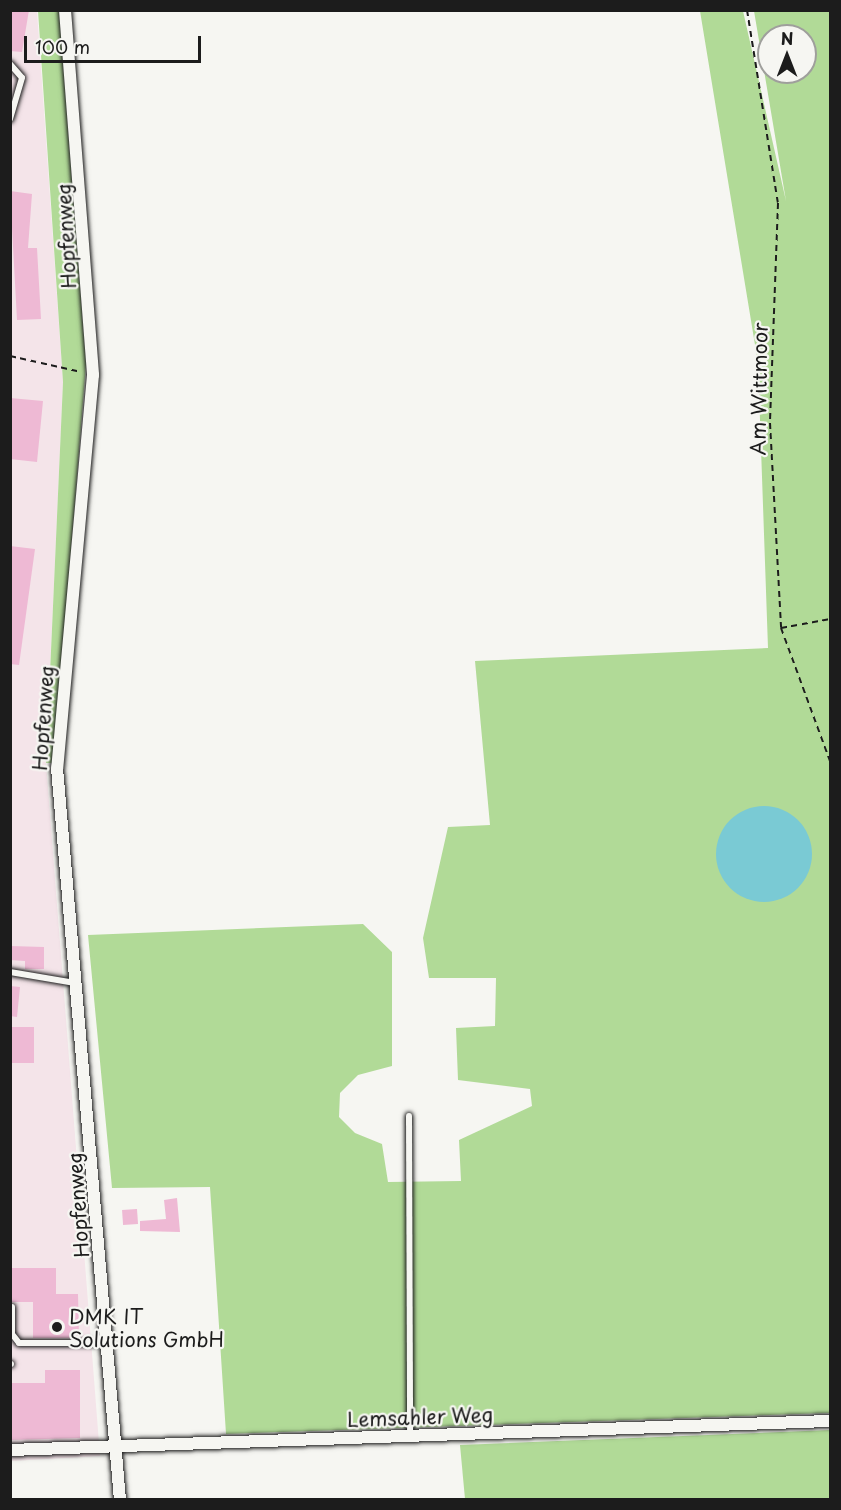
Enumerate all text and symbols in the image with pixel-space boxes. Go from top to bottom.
scale bar [27,24,204,62]
north arrow [757,24,817,84]
text: N [781,26,793,50]
text: 100 m [35,33,90,60]
street label: Hopfenweg [51,183,81,289]
street label: Am Wittmoor [746,322,772,456]
street label: Hopfenweg [27,664,59,772]
street label: Hopfenweg [62,1151,94,1259]
place label: DMK IT Solutions GmbH [69,1304,224,1351]
marker: DMK IT Solutions GmbH [50,1320,64,1334]
street label: Lemsahler Weg [345,1402,495,1432]

